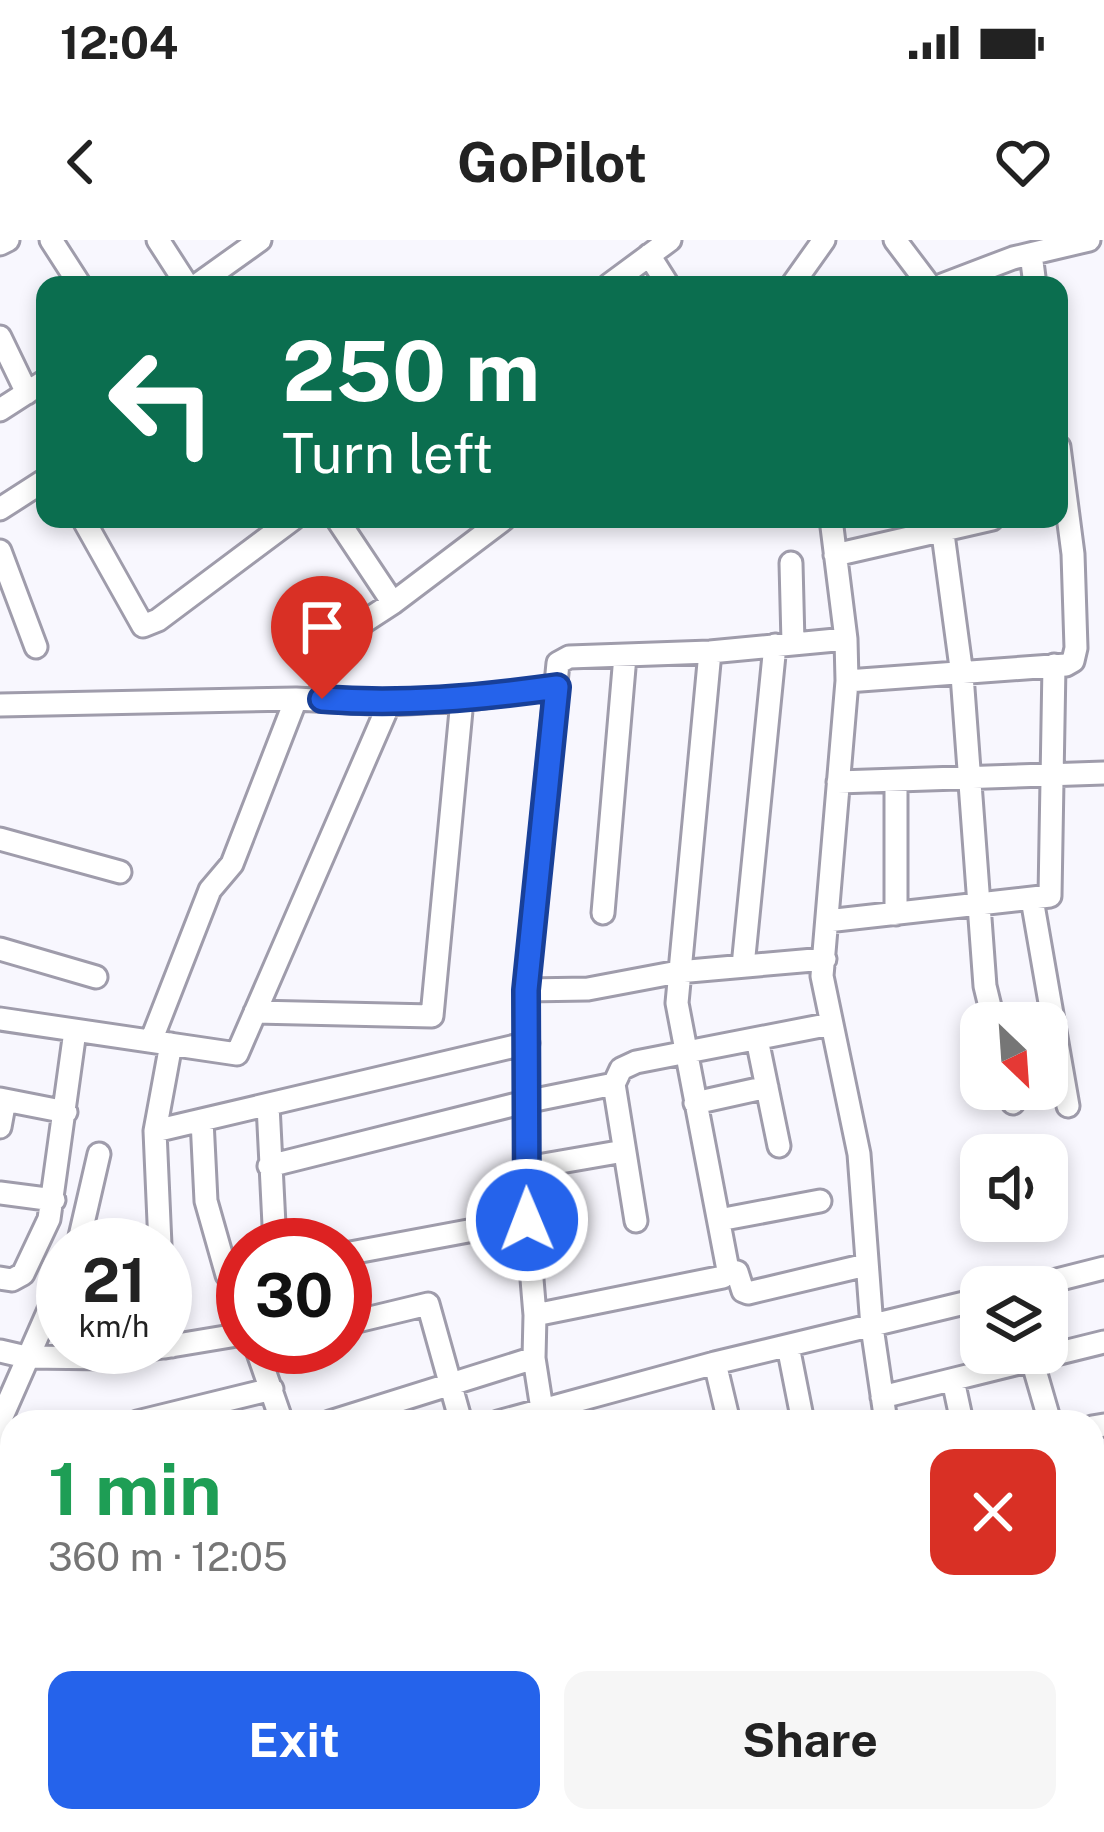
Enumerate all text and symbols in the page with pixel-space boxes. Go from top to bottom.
text: 12:04 [60,16,178,69]
icon: back [48,129,114,195]
icon: heart [990,129,1056,195]
text: GoPilot [457,131,647,194]
text: 250 m [282,321,540,420]
icon: left [84,324,240,480]
text: Turn left [282,422,493,485]
pin [271,576,373,699]
icon: arrive [289,594,355,660]
north arrow [960,1002,1068,1110]
map controls [960,1002,1068,1374]
button: sound [960,1134,1068,1242]
position arrow [464,1157,590,1283]
speed limit sign: 30 [216,1218,372,1374]
text: 21 [82,1245,146,1316]
button: layers [960,1266,1068,1374]
text: km/h [79,1308,149,1344]
text: 1 min [48,1447,222,1531]
button: close [930,1449,1056,1575]
text: 360 m · 12:05 [48,1534,288,1580]
button: Exit [48,1671,540,1809]
button: Share [564,1671,1056,1809]

